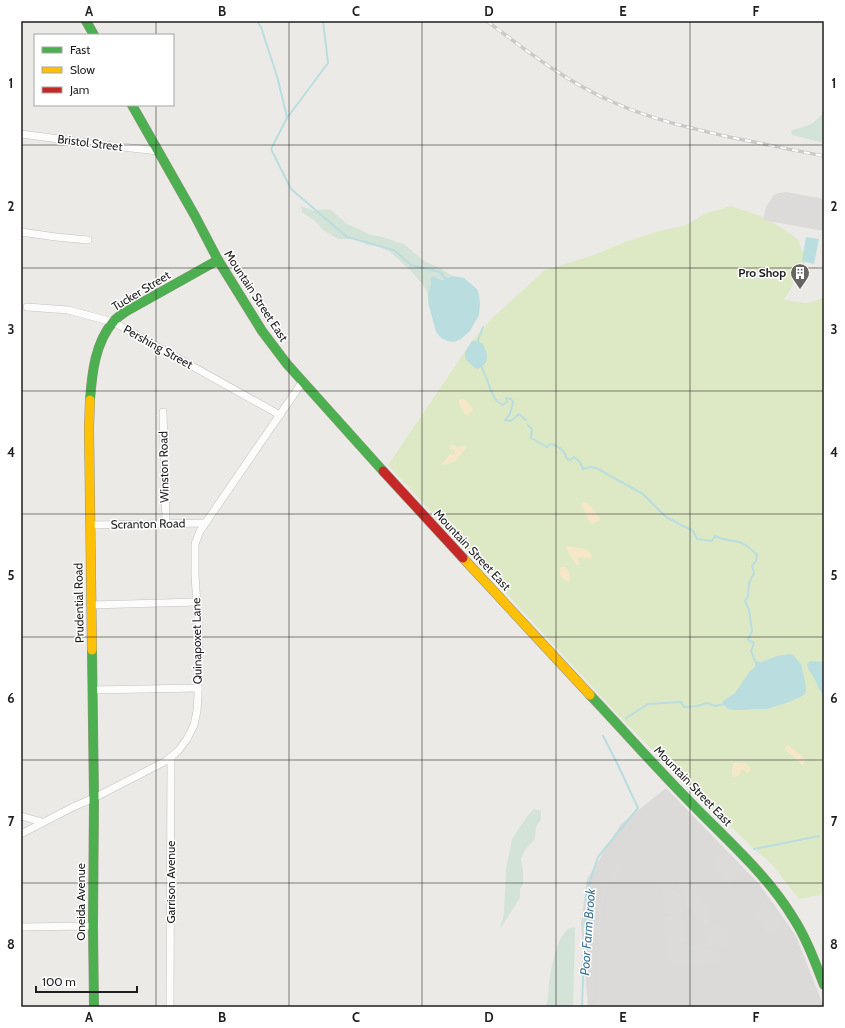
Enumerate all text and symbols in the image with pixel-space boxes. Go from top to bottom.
text: A [85,3,94,19]
text: B [218,3,226,19]
text: C [352,3,360,19]
text: D [484,3,494,19]
text: E [619,3,627,19]
text: F [753,3,760,19]
legend [34,34,174,106]
text: Fast [70,42,90,57]
text: Slow [70,62,95,77]
text: 1 [9,75,13,91]
text: 1 [832,75,836,91]
text: Jam [69,82,89,97]
street label: Bristol Street [57,131,123,154]
text: 2 [8,198,15,214]
text: 2 [831,198,838,214]
street label: Mountain Street East [221,247,292,344]
building icon: Pro Shop [789,262,811,290]
place label: Pro Shop [738,265,786,280]
street label: Tucker Street [109,267,173,314]
text: 3 [7,321,15,337]
street label: Pershing Street [121,321,196,372]
text: 3 [830,321,838,337]
street label: Winston Road [155,431,172,503]
text: 4 [7,444,15,460]
text: 4 [830,444,838,460]
street label: Mountain Street East [431,506,514,593]
street label: Scranton Road [111,515,185,532]
street label: Prudential Road [70,563,87,643]
text: 5 [8,567,15,583]
text: 5 [831,567,838,583]
street label: Quinapoxet Lane [188,598,205,684]
text: 6 [7,690,15,706]
text: 6 [830,690,838,706]
street label: Mountain Street East [651,742,736,829]
text: 7 [8,813,15,829]
text: 7 [831,813,838,829]
street label: Garrison Avenue [163,841,178,923]
street label: Oneida Avenue [73,863,88,941]
water label: Poor Farm Brook [576,888,598,976]
text: 8 [7,936,15,952]
text: 8 [830,936,838,952]
scale bar [36,968,137,994]
text: 100 m [42,974,76,989]
text: A [85,1009,94,1025]
text: B [218,1009,226,1025]
text: C [352,1009,360,1025]
text: D [484,1009,494,1025]
text: E [619,1009,627,1025]
text: F [753,1009,760,1025]

